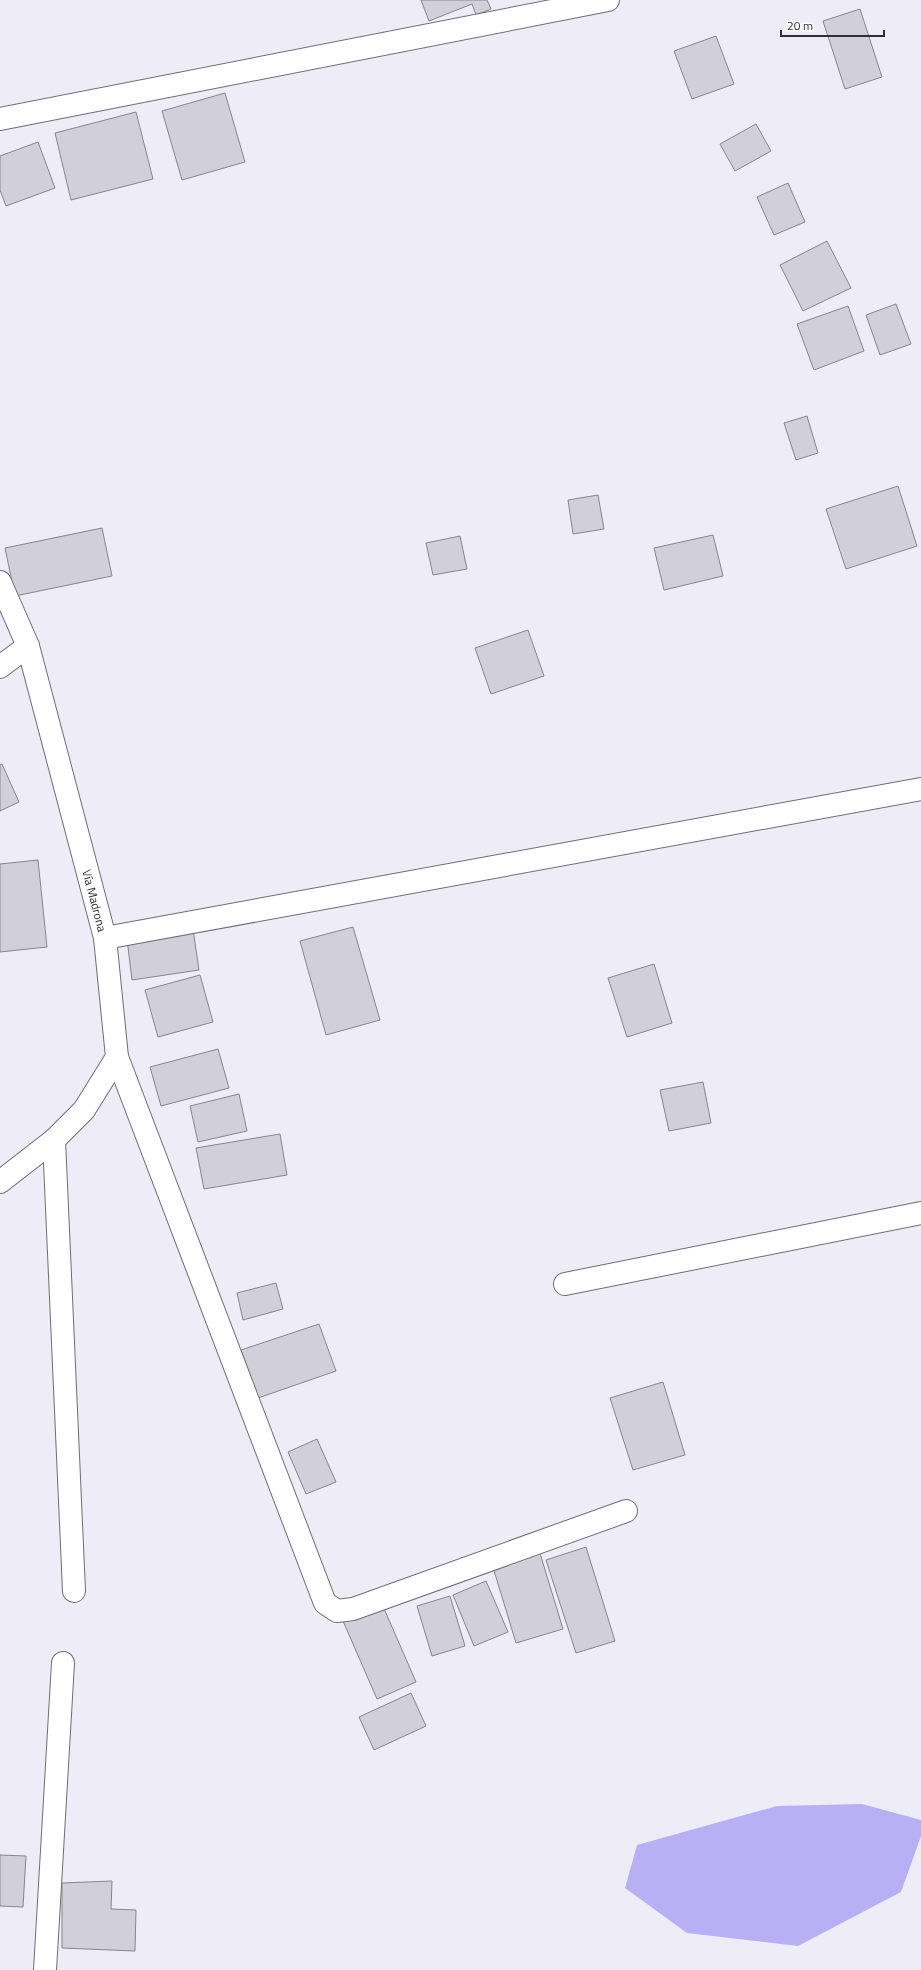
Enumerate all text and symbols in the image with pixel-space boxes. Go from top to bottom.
scale bar [781,12,884,38]
text: 20 m [787,16,813,35]
street label: Vía Madrona [78,867,112,934]

